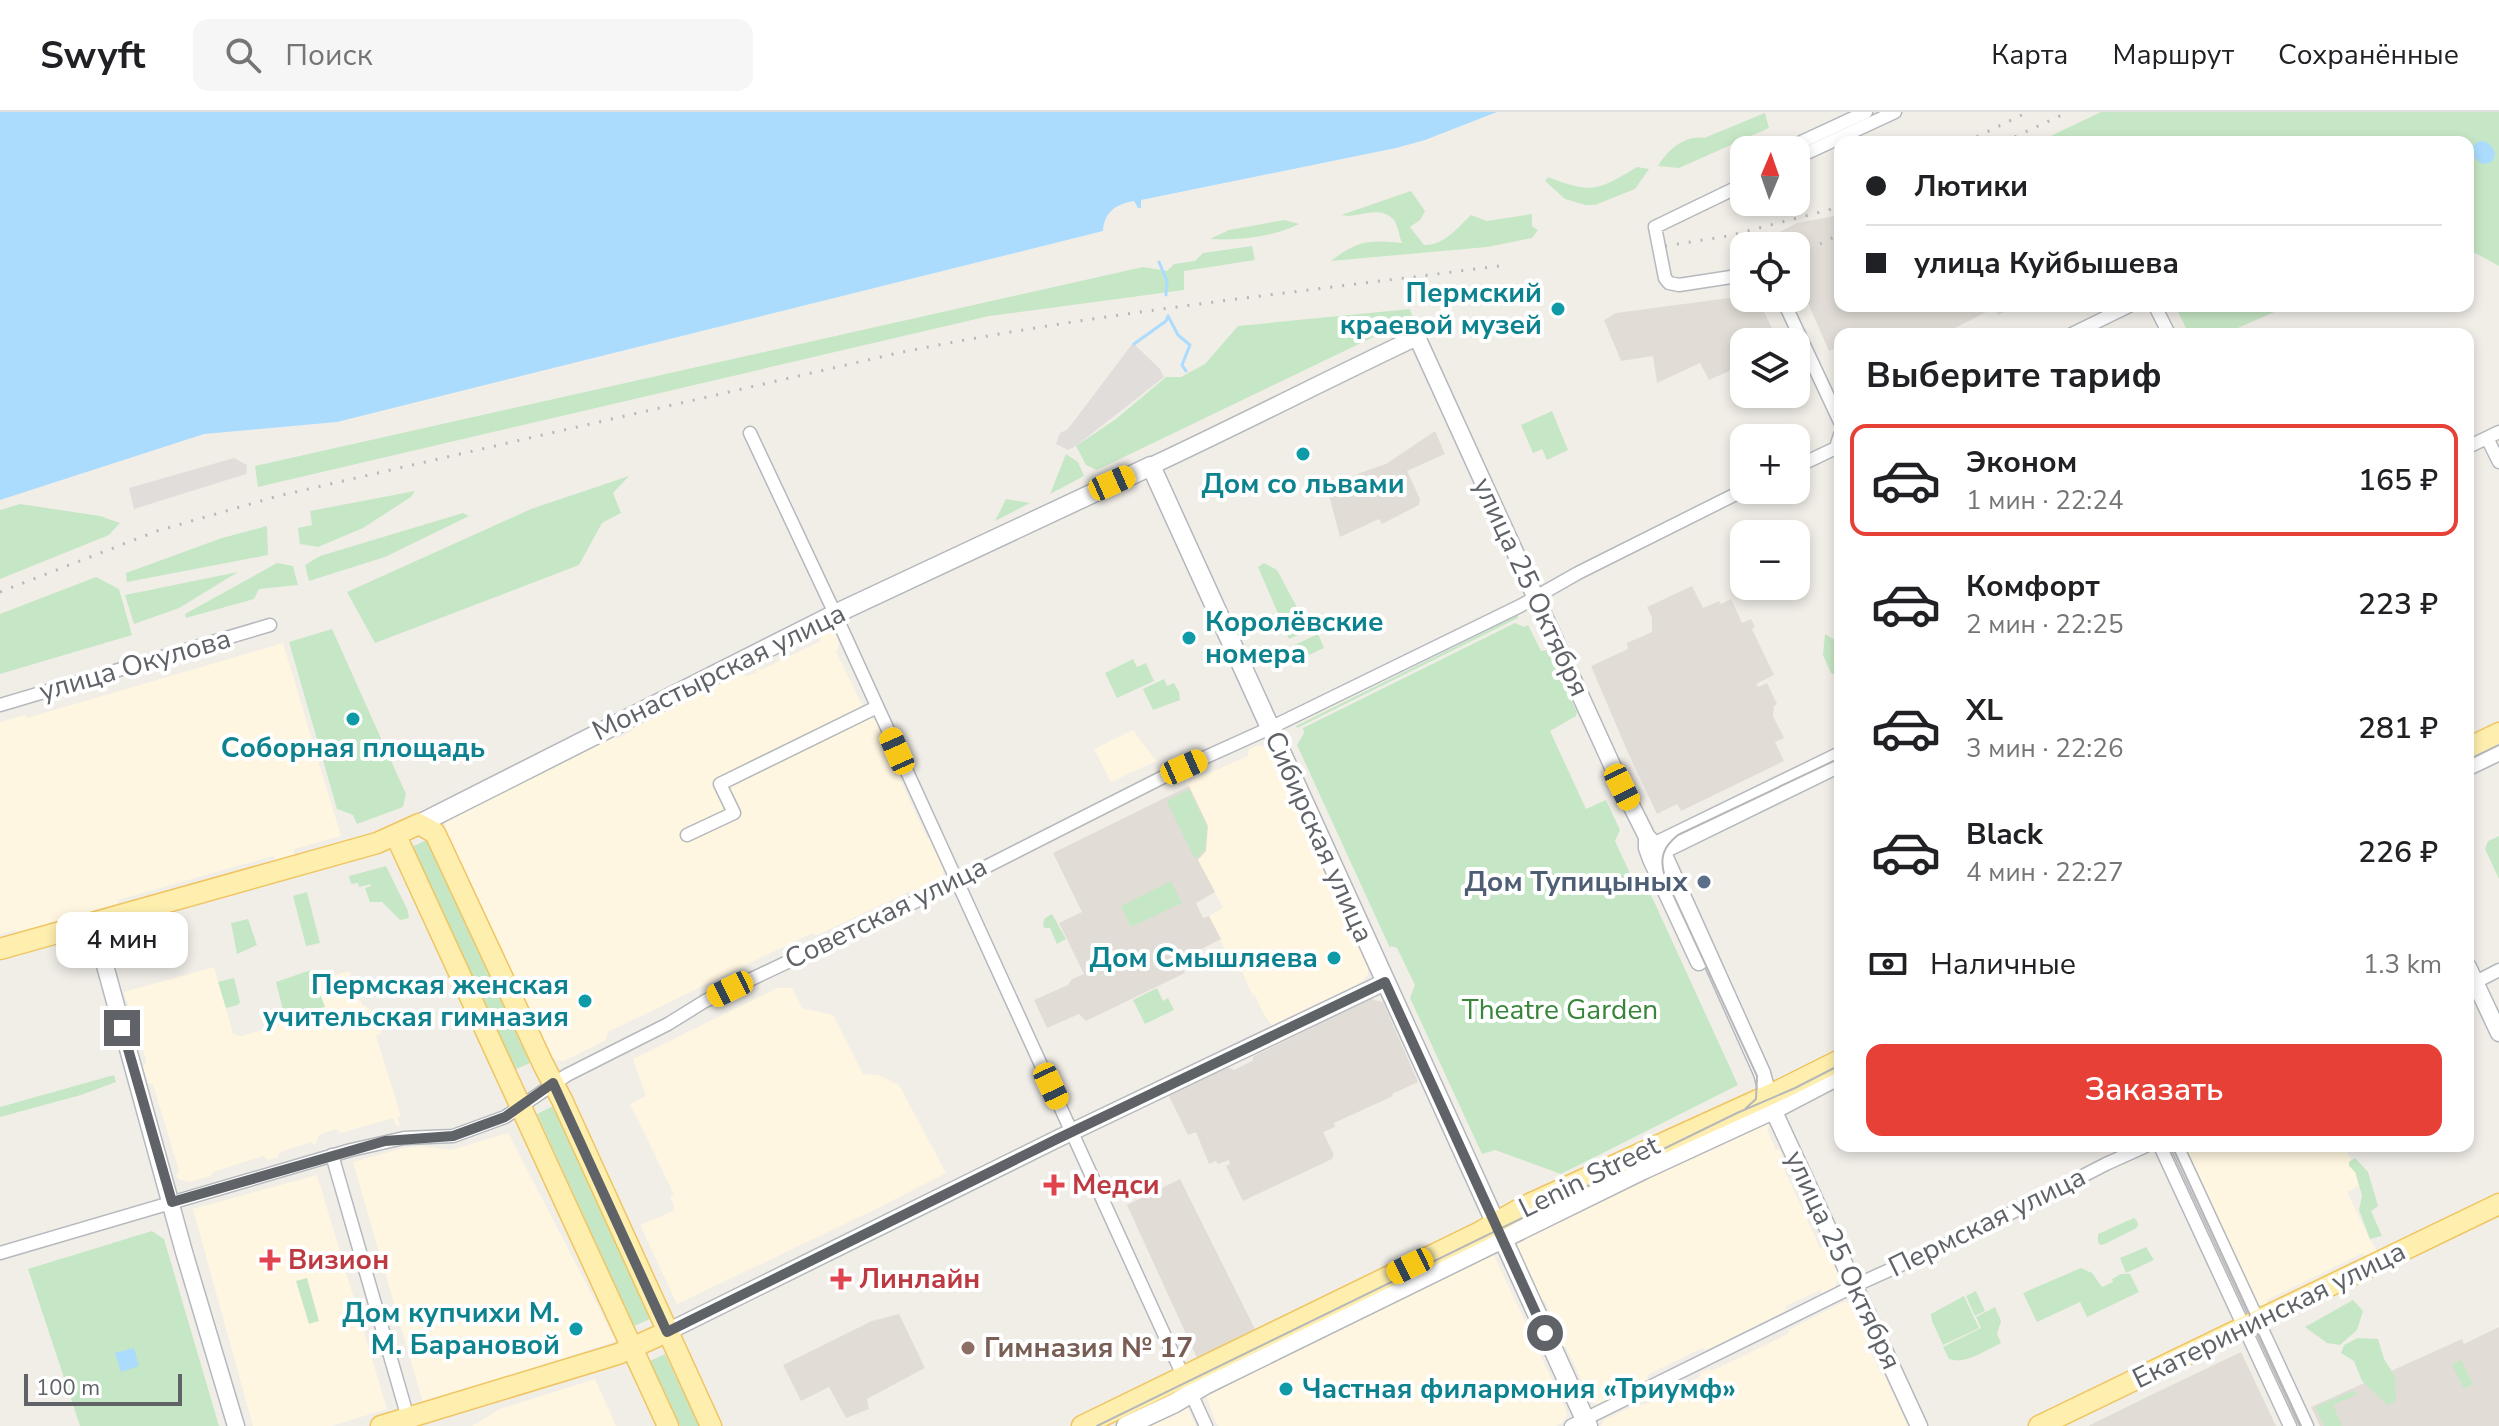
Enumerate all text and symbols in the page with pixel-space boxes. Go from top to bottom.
search box [193,19,753,91]
text: Swyft [40,30,145,81]
icon: search [221,33,265,77]
text: Поиск [285,35,372,76]
text: Карта [1991,36,2068,74]
text: Маршрут [2112,36,2234,74]
text: Сохранённые [2278,36,2459,74]
north arrow [1730,136,1810,216]
map controls [1730,136,1810,600]
text: Лютики [1914,166,2028,207]
button: locate [1730,232,1810,312]
text: улица Куйбышева [1914,243,2179,284]
place label: Пермский краевой музей [1340,274,1542,344]
marker: Пермский краевой музей [1549,300,1567,318]
button: layers [1730,328,1810,408]
text: Выберите тариф [1866,351,2162,400]
button: + [1730,424,1810,504]
text: Эконом [1966,442,2077,483]
icon: car [1870,444,1942,516]
marker: Дом со львами [1294,445,1312,463]
text: 165 ₽ [2358,460,2438,501]
car [1085,462,1139,504]
place label: Дом со львами [1201,465,1405,503]
street label: улица 25 Октября [1464,471,1598,703]
text: 1 мин · 22:24 [1966,483,2123,518]
button: − [1730,520,1810,600]
text: Комфорт [1966,566,2100,607]
icon: car [1870,568,1942,640]
text: 223 ₽ [2358,584,2438,625]
street label: Монастырская улица [586,594,852,750]
place label: Королёвские номера [1205,603,1384,673]
text: 2 мин · 22:25 [1966,607,2123,642]
street label: улица Окулова [35,619,235,711]
marker: Королёвские номера [1180,629,1198,647]
text: XL [1966,690,2003,731]
icon: car [1870,692,1942,764]
text: 281 ₽ [2358,708,2438,749]
marker: Соборная площадь [344,710,362,728]
car [876,724,918,778]
street label: Сибирская улица [1255,725,1383,949]
place label: Соборная площадь [221,729,485,767]
text: 3 мин · 22:26 [1966,731,2123,766]
car [1157,746,1211,788]
car [1601,760,1643,814]
text: Black [1966,814,2043,855]
icon: car [1870,816,1942,888]
text: 226 ₽ [2358,832,2438,873]
street label: Советская улица [778,848,994,978]
text: 4 мин · 22:27 [1966,855,2123,890]
place label: Дом Тупицыных [1465,863,1688,901]
marker: Дом Тупицыных [1695,873,1713,891]
callout: 4 мин [56,912,188,968]
text: 4 мин [87,922,157,957]
place label: Дом Смышляева [1090,939,1318,977]
icon: cash [1866,942,1910,986]
text: Наличные [1930,944,2076,985]
text: 1.3 km [2363,947,2442,982]
marker: Дом Смышляева [1325,949,1343,967]
place label: Пермская женская учительская гимназия [263,966,569,1036]
car [703,968,757,1010]
park label: Theatre Garden [1462,991,1658,1029]
marker: Пермская женская учительская гимназия [576,992,594,1010]
route end [104,1010,140,1046]
button: Заказать [1866,1044,2442,1136]
car [1030,1059,1072,1113]
street label: Lenin Street [1512,1127,1666,1227]
street label: улица 25 Октября [1776,1144,1910,1376]
street label: Пермская улица [1882,1158,2092,1286]
place label: Медси [1072,1166,1160,1204]
marker: Медси [1043,1174,1065,1196]
street label: Екатерининская улица [2126,1232,2412,1398]
place label: Визион [288,1241,389,1279]
car [1383,1245,1437,1287]
marker: Визион [259,1249,281,1271]
place label: Линлайн [859,1260,980,1298]
marker: Линлайн [830,1268,852,1290]
place label: Дом купчихи М. М. Барановой [342,1294,560,1364]
route start [1527,1315,1563,1351]
marker: Дом купчихи М. М. Барановой [567,1320,585,1338]
place label: Гимназия № 17 [984,1329,1193,1367]
marker: Гимназия № 17 [959,1339,977,1357]
scale bar [24,1370,182,1406]
place label: Частная филармония «Триумф» [1302,1370,1736,1408]
text: 100 m [36,1373,100,1403]
marker: Частная филармония «Триумф» [1277,1380,1295,1398]

